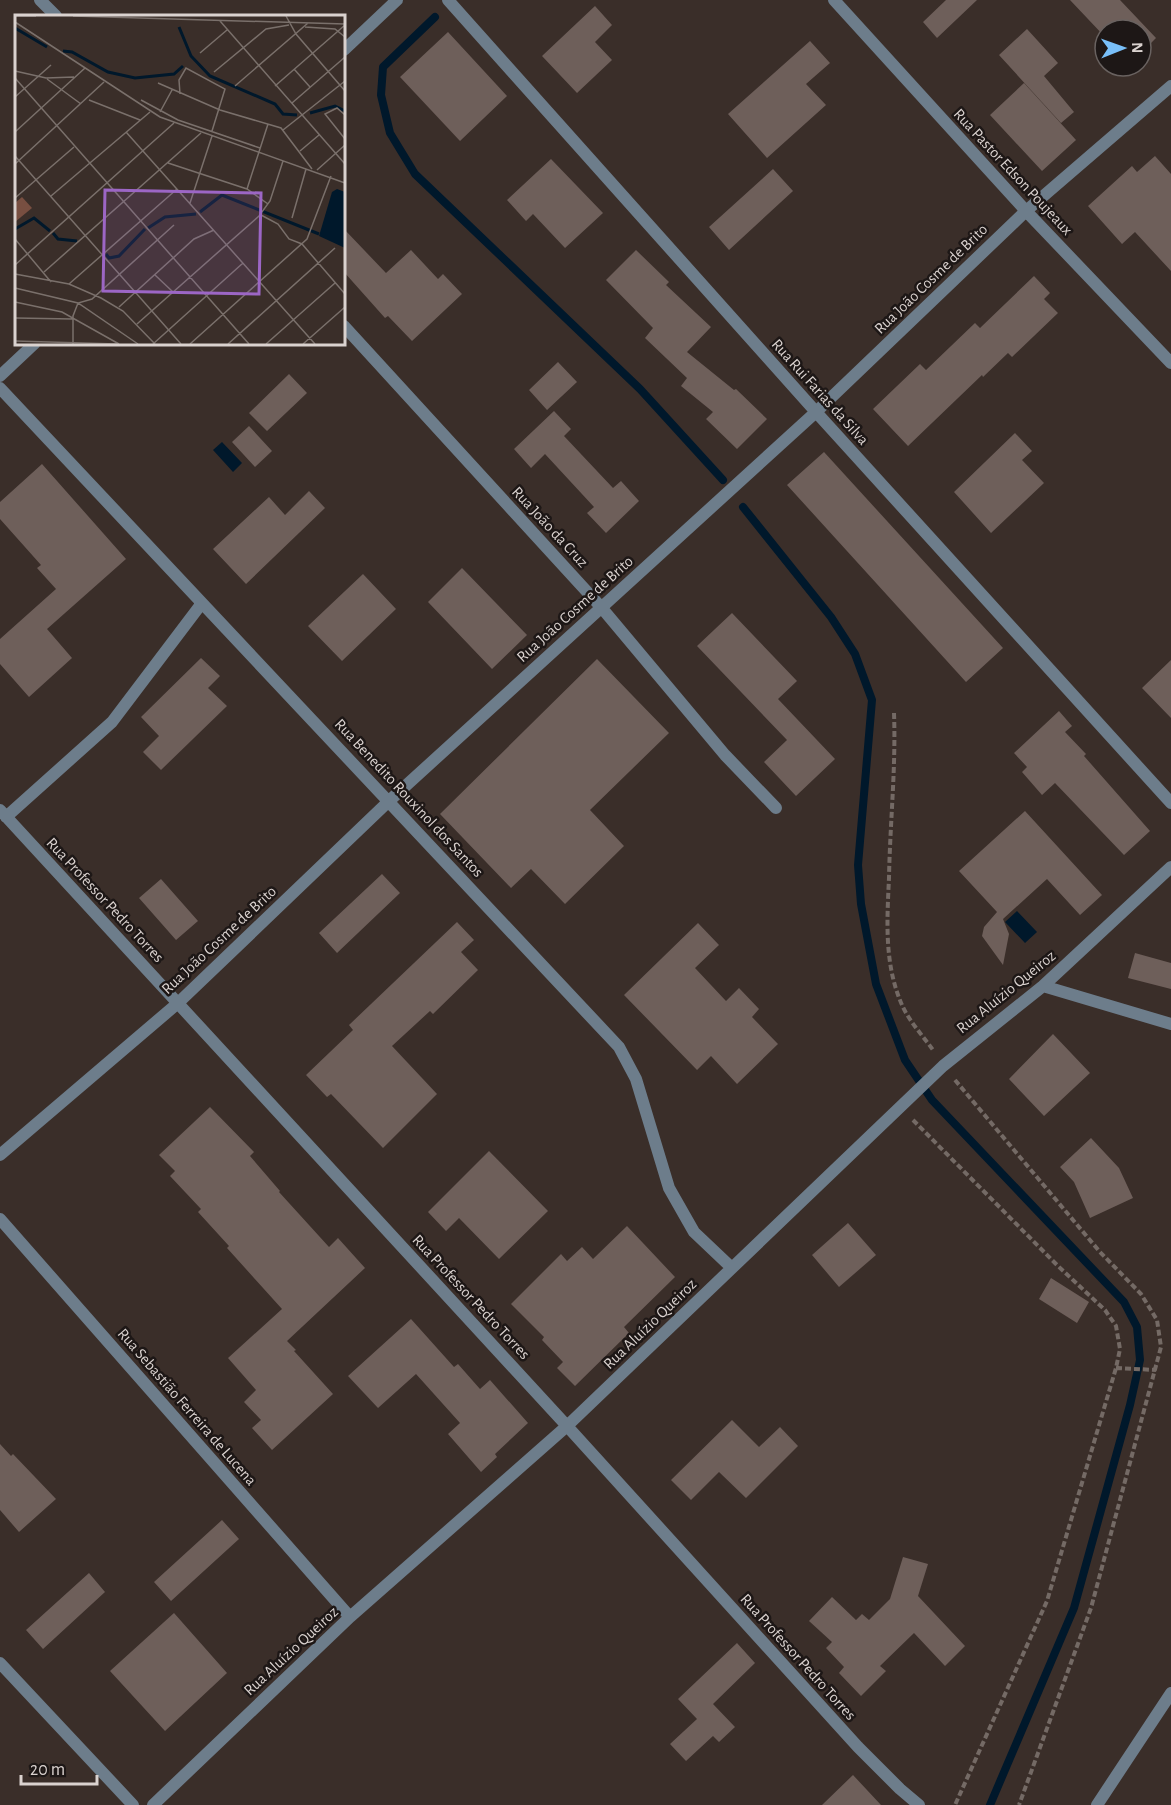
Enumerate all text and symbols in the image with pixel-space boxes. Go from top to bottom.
inset map [15,15,345,345]
north arrow [1093,18,1153,78]
text: N [1129,42,1145,53]
street label: Rua Pastor Edson Poujeaux [950,106,1076,239]
street label: Rua João Cosme de Brito [871,221,991,337]
street label: Rua Rui Farias da Silva [768,336,872,448]
street label: Rua João da Cruz [509,484,591,571]
street label: Rua João Cosme de Brito [514,553,636,665]
street label: Rua Benedito Rouxinol dos Santos [332,716,486,880]
street label: Rua Professor Pedro Torres [43,835,167,965]
street label: Rua João Cosme de Brito [159,883,279,997]
street label: Rua Aluízio Queiroz [954,947,1059,1037]
street label: Rua Professor Pedro Torres [409,1232,533,1362]
street label: Rua Aluízio Queiroz [601,1276,700,1373]
street label: Rua Sebastião Ferreira de Lucena [115,1325,259,1489]
street label: Rua Professor Pedro Torres [737,1591,859,1723]
street label: Rua Aluízio Queiroz [241,1603,342,1699]
scale bar [21,1748,98,1786]
text: 20 m [30,1761,65,1779]

